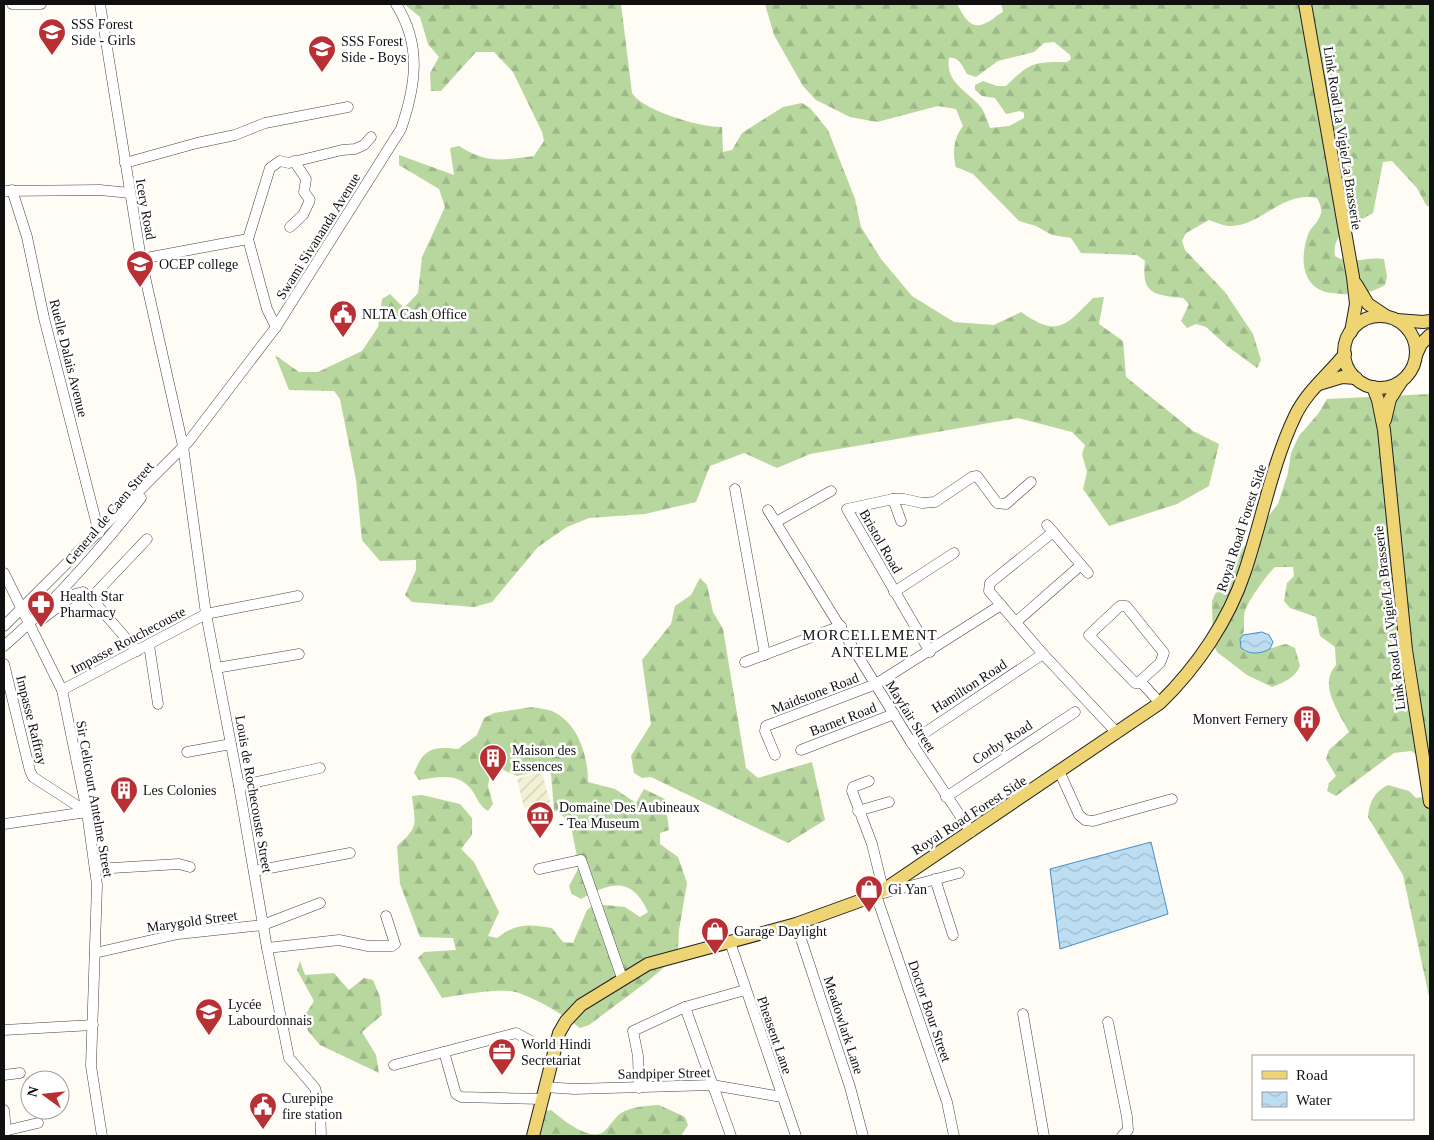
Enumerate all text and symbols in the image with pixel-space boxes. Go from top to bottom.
school or university icon: SSS Forest Side - Girls [37,17,67,56]
place label: SSS Forest Side - Girls [71,17,136,48]
school or university icon: SSS Forest Side - Boys [307,34,337,73]
place label: SSS Forest Side - Boys [341,34,406,65]
street label: Link Road La Vigie/La Brasserie [1321,45,1364,231]
street label: Swami Sivananda Avenue [273,170,363,302]
street label: Icery Road [133,177,158,241]
school or university icon: OCEP college [125,249,155,288]
place label: OCEP college [159,257,238,272]
street label: Ruelle Dalais Avenue [47,298,90,419]
public building icon: NLTA Cash Office [328,299,358,338]
place label: NLTA Cash Office [362,307,467,322]
street label: General de Caen Street [62,459,157,568]
street label: Royal Road Forest Side [1214,462,1269,594]
street label: Bristol Road [856,507,905,576]
street label: Link Road La Vigie/La Brasserie [1371,525,1408,711]
pharmacy icon: Health Star Pharmacy [26,589,56,628]
place label: Health Star Pharmacy [60,589,124,620]
street label: Impasse Rouchecouste [68,604,188,677]
district label: MORCELLEMENT ANTELME [802,627,938,660]
street label: Hamilton Road [929,657,1009,716]
street label: Maidstone Road [769,670,861,717]
street label: Impasse Raffray [13,674,50,767]
street label: Mayfair Street [883,678,939,755]
street label: Barnet Road [808,700,879,739]
building icon: Monvert Fernery [1292,704,1322,743]
place label: Monvert Fernery [1193,712,1288,727]
street label: Louis de Rochecouste Street [232,714,275,874]
street label: Corby Road [970,718,1035,767]
street label: Sir Celicourt Antelme Street [73,719,116,879]
building icon: Maison des Essences [478,743,508,782]
place label: Maison des Essences [512,743,576,774]
street label: Royal Road Forest Side [909,773,1029,858]
building icon: Les Colonies [109,775,139,814]
place label: Les Colonies [143,783,217,798]
museum icon: Domaine Des Aubineaux - Tea Museum [525,800,555,839]
place label: Domaine Des Aubineaux - Tea Museum [559,800,700,831]
shop icon: Gi Yan [854,874,884,913]
place label: Gi Yan [888,882,927,897]
street label: Marygold Street [146,908,238,935]
shop icon: Garage Daylight [700,916,730,955]
place label: Garage Daylight [734,924,827,939]
street label: Doctor Bour Street [905,958,954,1064]
street label: Meadowlark Lane [821,974,866,1076]
street label: Pheasent Lane [754,994,795,1076]
school or university icon: Lycée Labourdonnais [194,997,224,1036]
place label: Lycée Labourdonnais [228,997,312,1028]
office icon: World Hindi Secretariat [487,1037,517,1076]
place label: World Hindi Secretariat [521,1037,591,1068]
legend [1252,1055,1414,1120]
street label: Sandpiper Street [617,1065,711,1082]
text: Road [1296,1067,1328,1083]
north arrow [20,1070,70,1120]
text: N [24,1085,41,1099]
public building icon: Curepipe fire station [248,1091,278,1130]
place label: Curepipe fire station [282,1091,342,1122]
text: Water [1296,1092,1331,1108]

